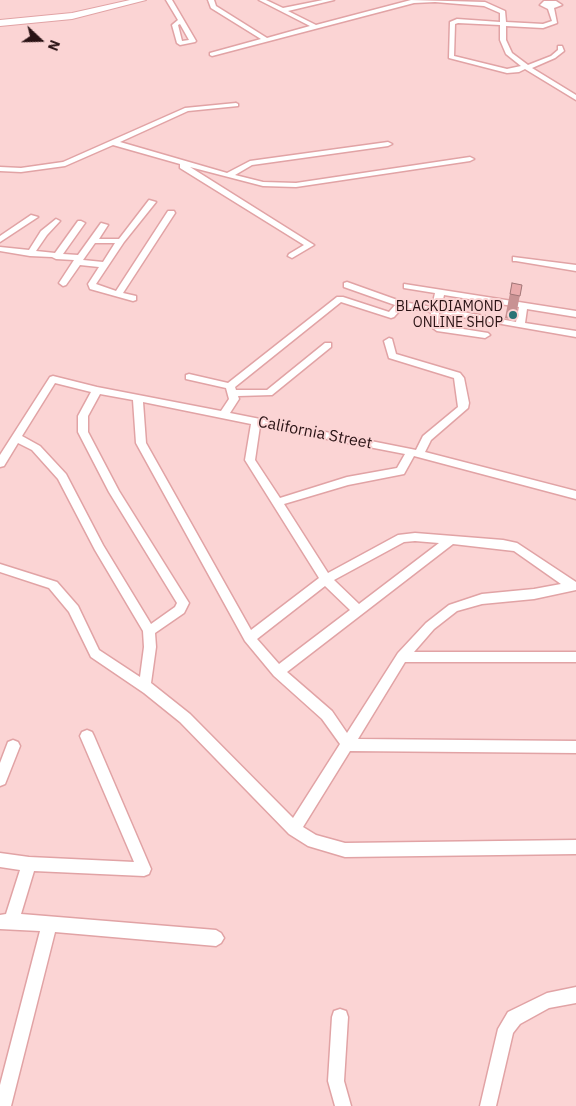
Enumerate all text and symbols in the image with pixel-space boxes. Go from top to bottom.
north arrow [15,15,65,65]
text: N [44,37,64,53]
place label: BLACKDIAMOND ONLINE SHOP [396,299,503,332]
marker: BLACKDIAMOND ONLINE SHOP [507,309,519,321]
street label: California Street [256,413,374,453]

